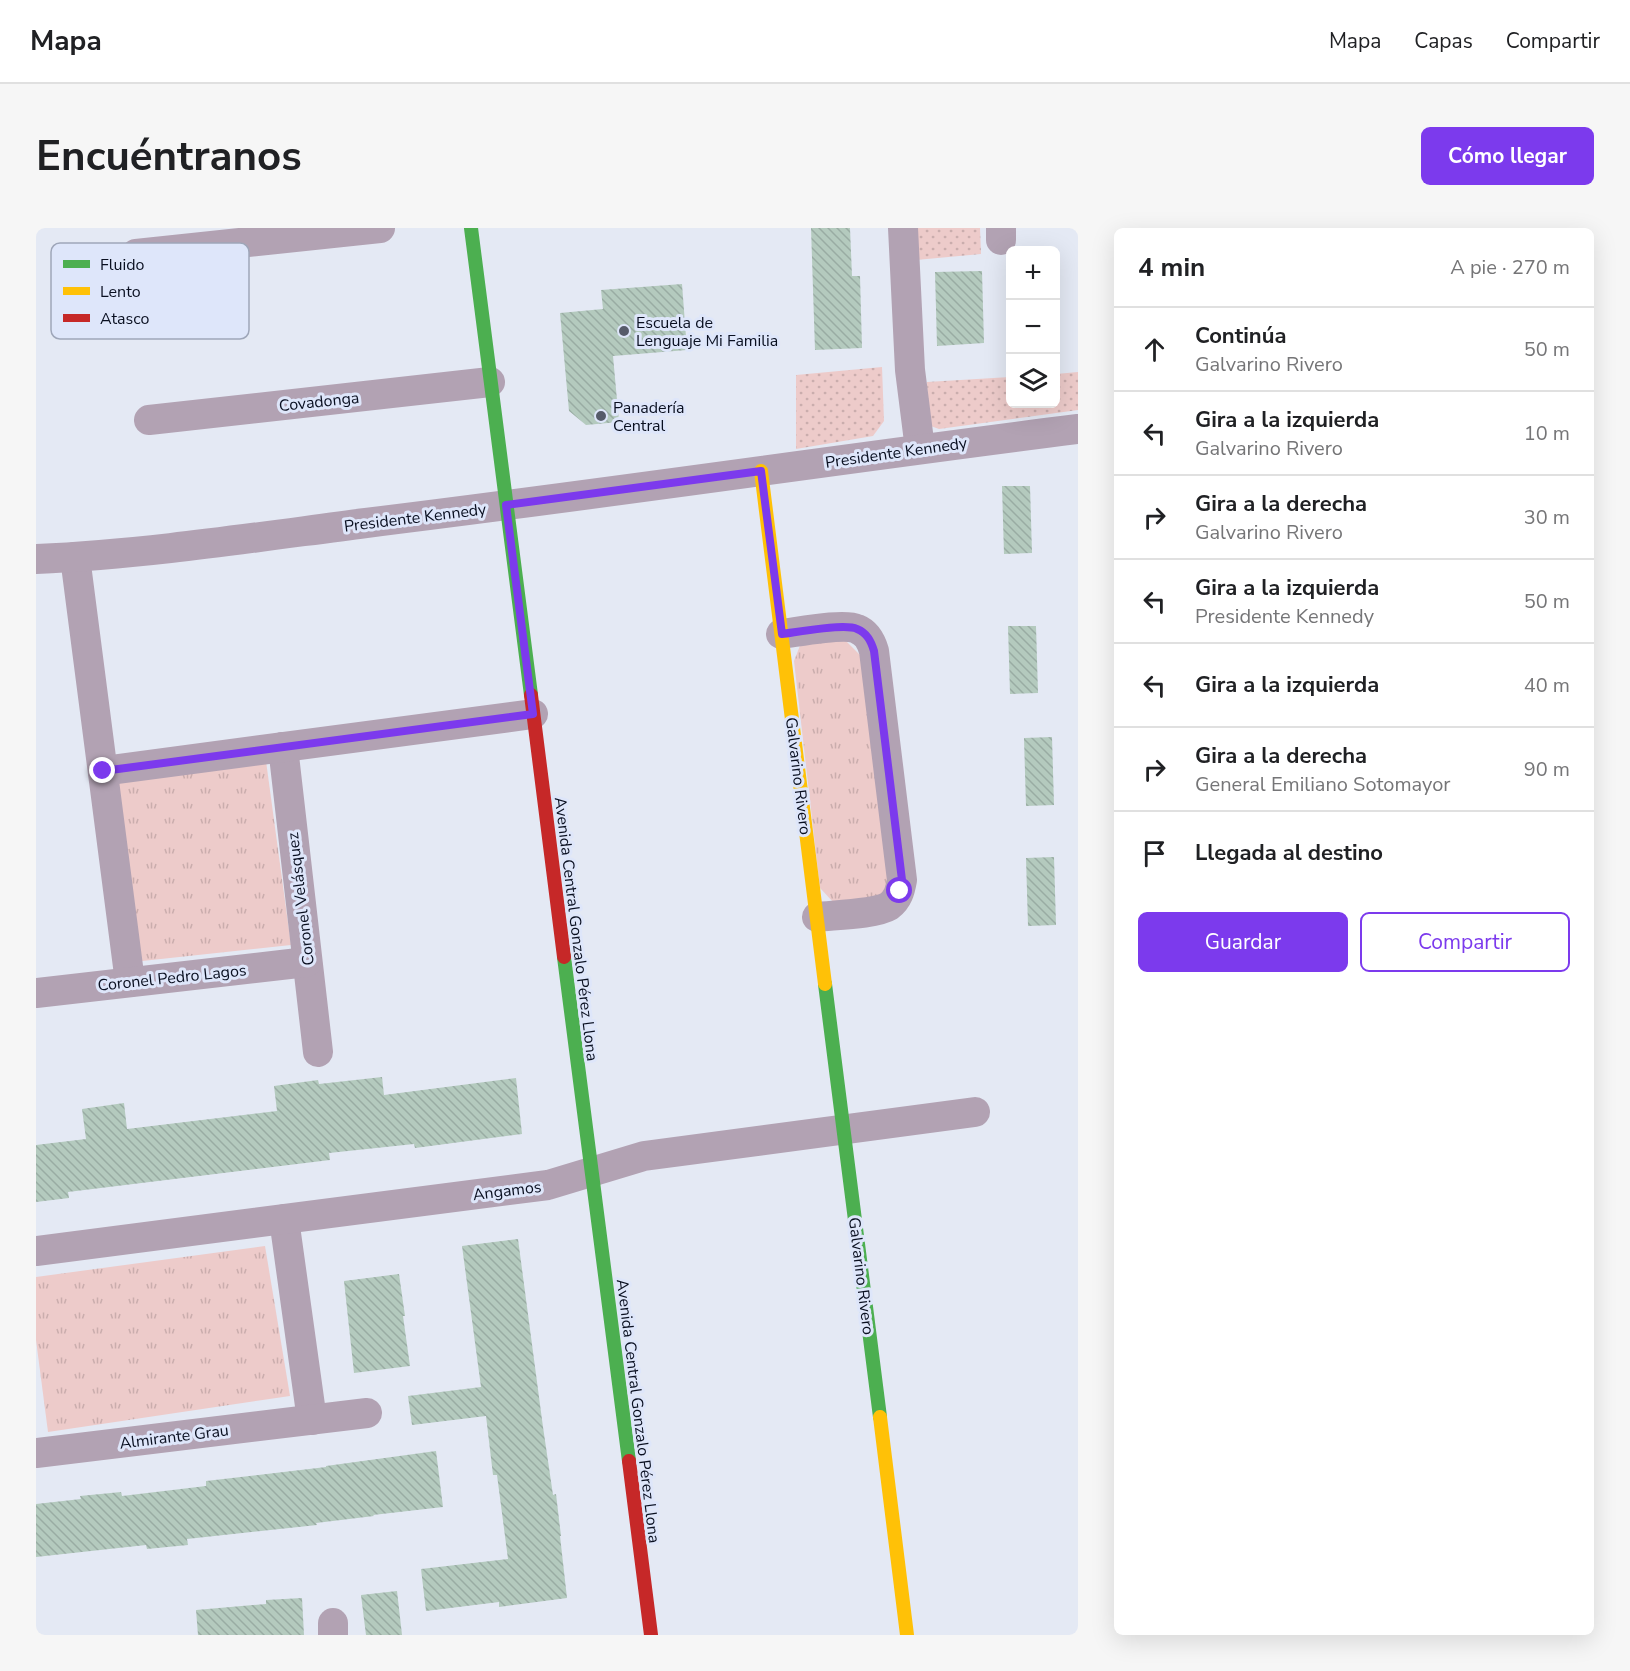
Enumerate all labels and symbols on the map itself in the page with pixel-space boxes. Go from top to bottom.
legend [51,243,249,339]
text: Fluido [100,254,145,276]
text: Lento [100,281,141,303]
text: Atasco [100,308,149,330]
place label: Escuela de Lenguaje Mi Familia [636,312,778,352]
marker: Escuela de Lenguaje Mi Familia [617,324,631,338]
street label: Covadonga [278,387,360,417]
place label: Panadería Central [613,397,685,437]
marker: Panadería Central [594,409,608,423]
street label: Presidente Kennedy [824,432,969,474]
street label: Presidente Kennedy [343,498,488,538]
street label: Galvarino Rivero [780,716,816,836]
route end [89,757,115,783]
street label: Avenida Central Gonzalo Pérez Llona [549,796,603,1062]
street label: Coronel Velásquez [282,831,320,967]
route start [886,877,912,903]
street label: Coronel Pedro Lagos [97,959,248,997]
street label: Angamos [472,1176,543,1206]
street label: Galvarino Rivero [843,1216,879,1336]
street label: Avenida Central Gonzalo Pérez Llona [611,1278,665,1544]
street label: Almirante Grau [118,1419,230,1455]

